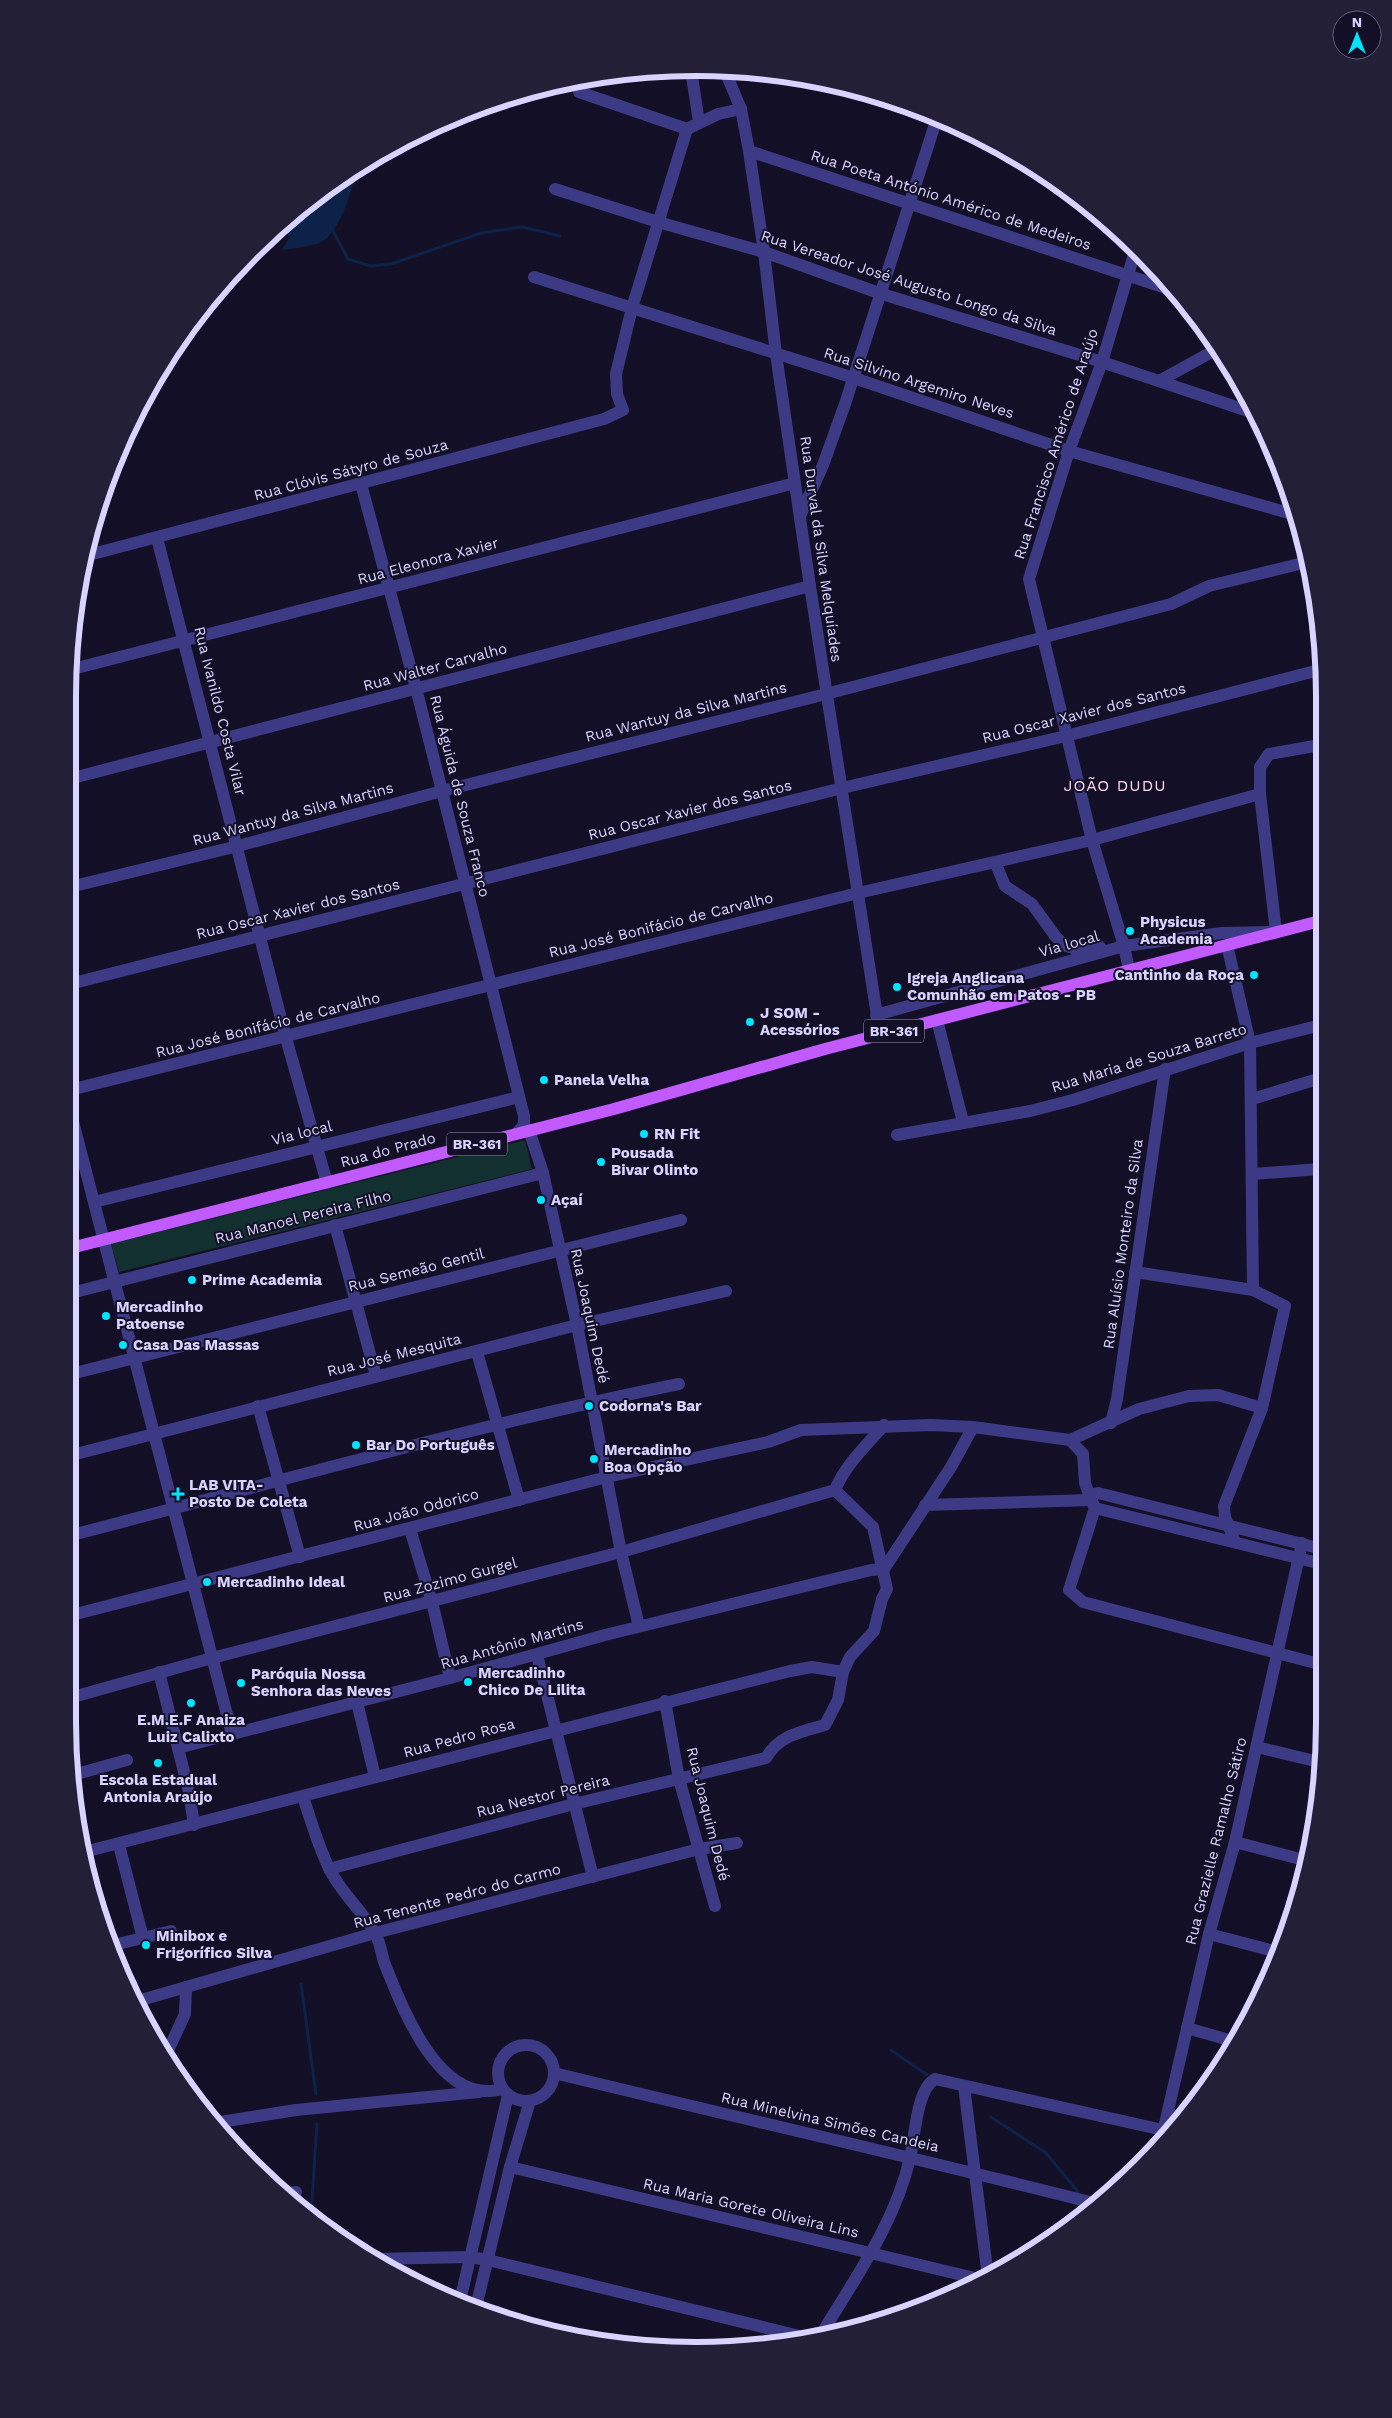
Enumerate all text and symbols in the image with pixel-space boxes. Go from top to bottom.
north arrow [1332,10,1382,60]
text: N [1352,14,1362,30]
street label: Rua Poeta António Américo de Medeiros [809,146,1094,254]
street label: Rua Vereador José Augusto Longo da Silva [759,227,1060,340]
street label: Rua Francisco Américo de Araújo [1010,326,1102,562]
street label: Rua Silvino Argemiro Neves [822,344,1016,422]
street label: Rua Clóvis Sátyro de Souza [252,435,451,505]
street label: Rua Durval da Silva Melquíades [796,435,846,663]
street label: Rua Eleonora Xavier [356,534,500,588]
street label: Rua Ivanildo Costa Vilar [190,625,250,797]
street label: Rua Walter Carvalho [361,639,509,695]
street label: Rua Wantuy da Silva Martins [583,678,789,746]
street label: Rua Oscar Xavier dos Santos [980,679,1188,747]
street label: Rua Águida de Souza Franco [426,693,494,899]
street label: Rua Oscar Xavier dos Santos [586,776,794,844]
district label: JOÃO DUDU [1063,776,1167,795]
street label: Rua Wantuy da Silva Martins [191,778,395,850]
street label: Rua Oscar Xavier dos Santos [194,875,402,943]
street label: Rua José Bonifácio de Carvalho [547,888,775,962]
place label: Physicus Academia [1140,913,1213,948]
marker: Physicus Academia [1124,925,1136,937]
street label: Via local [1037,927,1102,961]
place label: Cantinho da Roça [1114,966,1244,984]
place label: Igreja Anglicana Comunhão em Patos - PB [907,969,1096,1004]
marker: Cantinho da Roça [1248,969,1260,981]
marker: Igreja Anglicana Comunhão em Patos - PB [891,981,903,993]
street label: Rua José Bonifácio de Carvalho [154,988,382,1062]
place label: J SOM - Acessórios [760,1004,840,1039]
marker: J SOM - Acessórios [744,1016,756,1028]
road number: BR-361 [864,1019,924,1042]
street label: Rua Maria de Souza Barreto [1049,1020,1249,1096]
place label: Panela Velha [554,1071,649,1089]
marker: Panela Velha [538,1074,550,1086]
street label: Via local [270,1117,335,1149]
place label: RN Fit [654,1125,700,1143]
marker: RN Fit [638,1128,650,1140]
street label: Rua do Prado [338,1129,438,1171]
road number: BR-361 [447,1132,507,1156]
street label: Rua Aluísio Monteiro da Silva [1099,1137,1147,1350]
place label: Pousada Bivar Olinto [611,1144,698,1179]
marker: Pousada Bivar Olinto [595,1156,607,1168]
street label: Rua Manoel Pereira Filho [213,1186,393,1248]
place label: Açaí [551,1191,583,1209]
marker: Açaí [535,1194,547,1206]
street label: Rua Semeão Gentil [346,1244,486,1296]
street label: Rua Joaquim Dedé [567,1247,613,1385]
place label: Prime Academia [202,1271,322,1289]
marker: Prime Academia [186,1274,198,1286]
place label: Mercadinho Patoense [116,1298,203,1333]
marker: Mercadinho Patoense [100,1310,112,1322]
street label: Rua José Mesquita [325,1329,463,1380]
place label: Casa Das Massas [133,1336,259,1354]
marker: Casa Das Massas [117,1339,129,1351]
place label: Codorna's Bar [599,1397,702,1415]
marker: Codorna's Bar [583,1400,595,1412]
place label: Bar Do Português [366,1436,495,1454]
marker: Bar Do Português [350,1439,362,1451]
place label: Mercadinho Boa Opção [604,1441,691,1476]
marker: Mercadinho Boa Opção [588,1453,600,1465]
place label: LAB VITA- Posto De Coleta [189,1476,308,1511]
street label: Rua João Odorico [351,1485,481,1535]
marker: LAB VITA- Posto De Coleta [171,1487,185,1501]
street label: Rua Zozimo Gurgel [381,1553,519,1607]
place label: Mercadinho Ideal [217,1573,345,1591]
marker: Mercadinho Ideal [201,1576,213,1588]
street label: Rua Antônio Martins [438,1615,586,1673]
place label: Mercadinho Chico De Lilita [478,1664,586,1699]
place label: Paróquia Nossa Senhora das Neves [251,1665,391,1700]
marker: Mercadinho Chico De Lilita [462,1676,474,1688]
marker: Paróquia Nossa Senhora das Neves [235,1677,247,1689]
marker: E.M.E.F Anaiza Luiz Calixto [185,1697,197,1709]
place label: E.M.E.F Anaiza Luiz Calixto [137,1711,245,1746]
street label: Rua Pedro Rosa [401,1714,517,1762]
street label: Rua Grazielle Ramalho Sátiro [1181,1735,1251,1947]
street label: Rua Joaquim Dedé [683,1745,733,1883]
marker: Escola Estadual Antonia Araújo [152,1757,164,1769]
place label: Escola Estadual Antonia Araújo [99,1771,217,1806]
street label: Rua Nestor Pereira [475,1771,612,1821]
street label: Rua Tenente Pedro do Carmo [351,1860,563,1932]
place label: Minibox e Frigorífico Silva [156,1927,272,1962]
marker: Minibox e Frigorífico Silva [140,1939,152,1951]
street label: Rua Minelvina Simões Candeia [719,2088,941,2156]
street label: Rua Maria Gorete Oliveira Lins [641,2174,861,2242]

